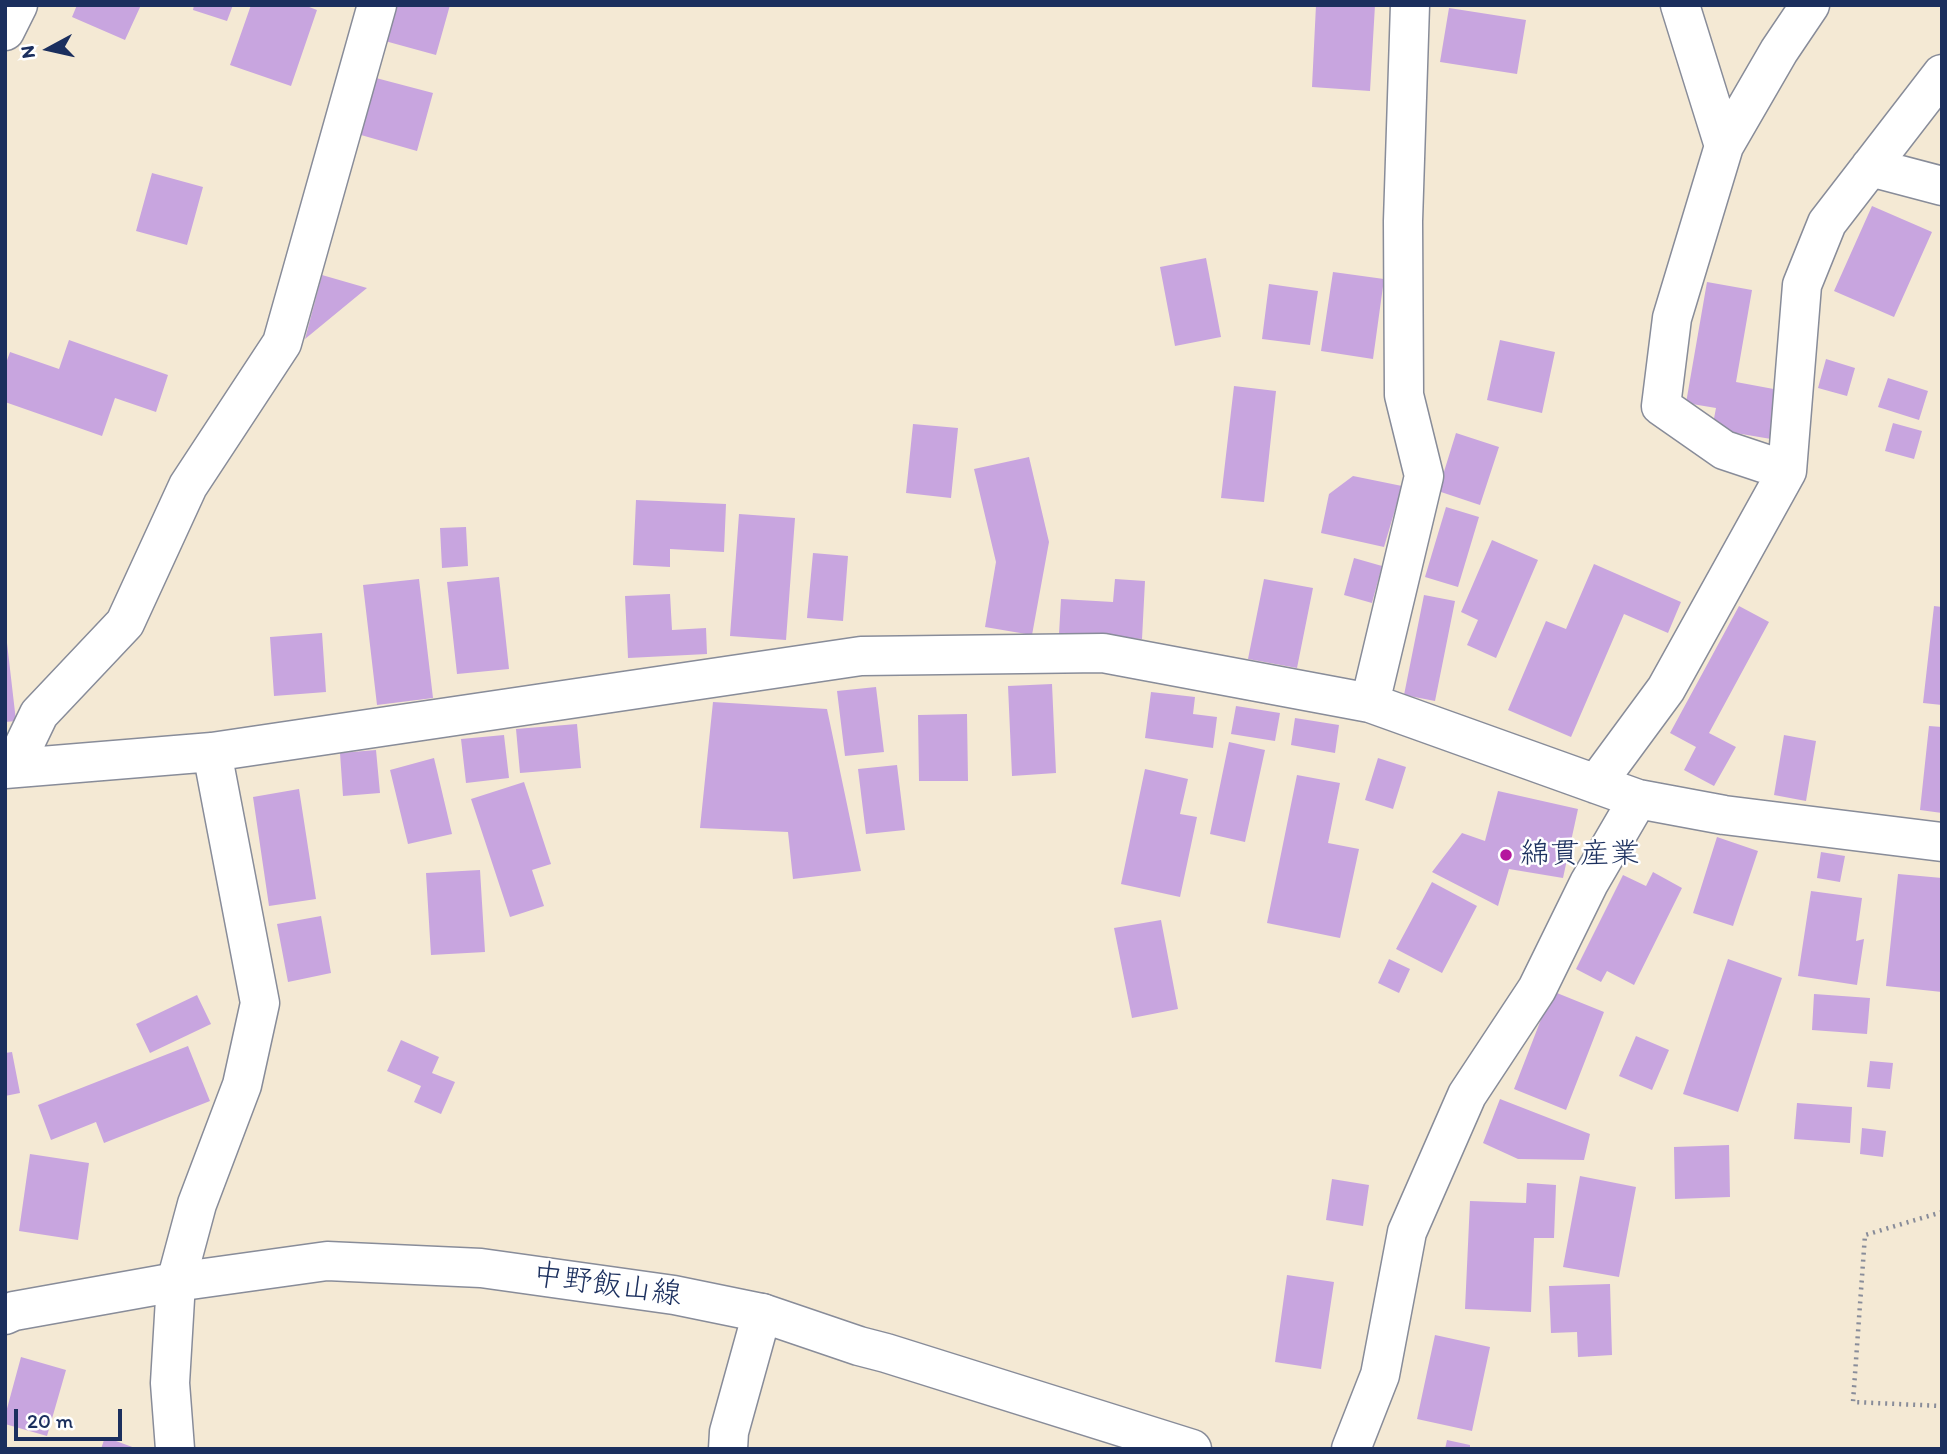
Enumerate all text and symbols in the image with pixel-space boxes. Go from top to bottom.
north arrow [14,14,84,84]
text: N [15,44,40,60]
place label: 綿貫産業 [1520,837,1640,873]
marker: 綿貫産業 [1498,847,1514,863]
street label: 中野飯山線 [530,1258,684,1314]
scale bar [18,1394,126,1438]
text: 20 m [27,1408,73,1433]

